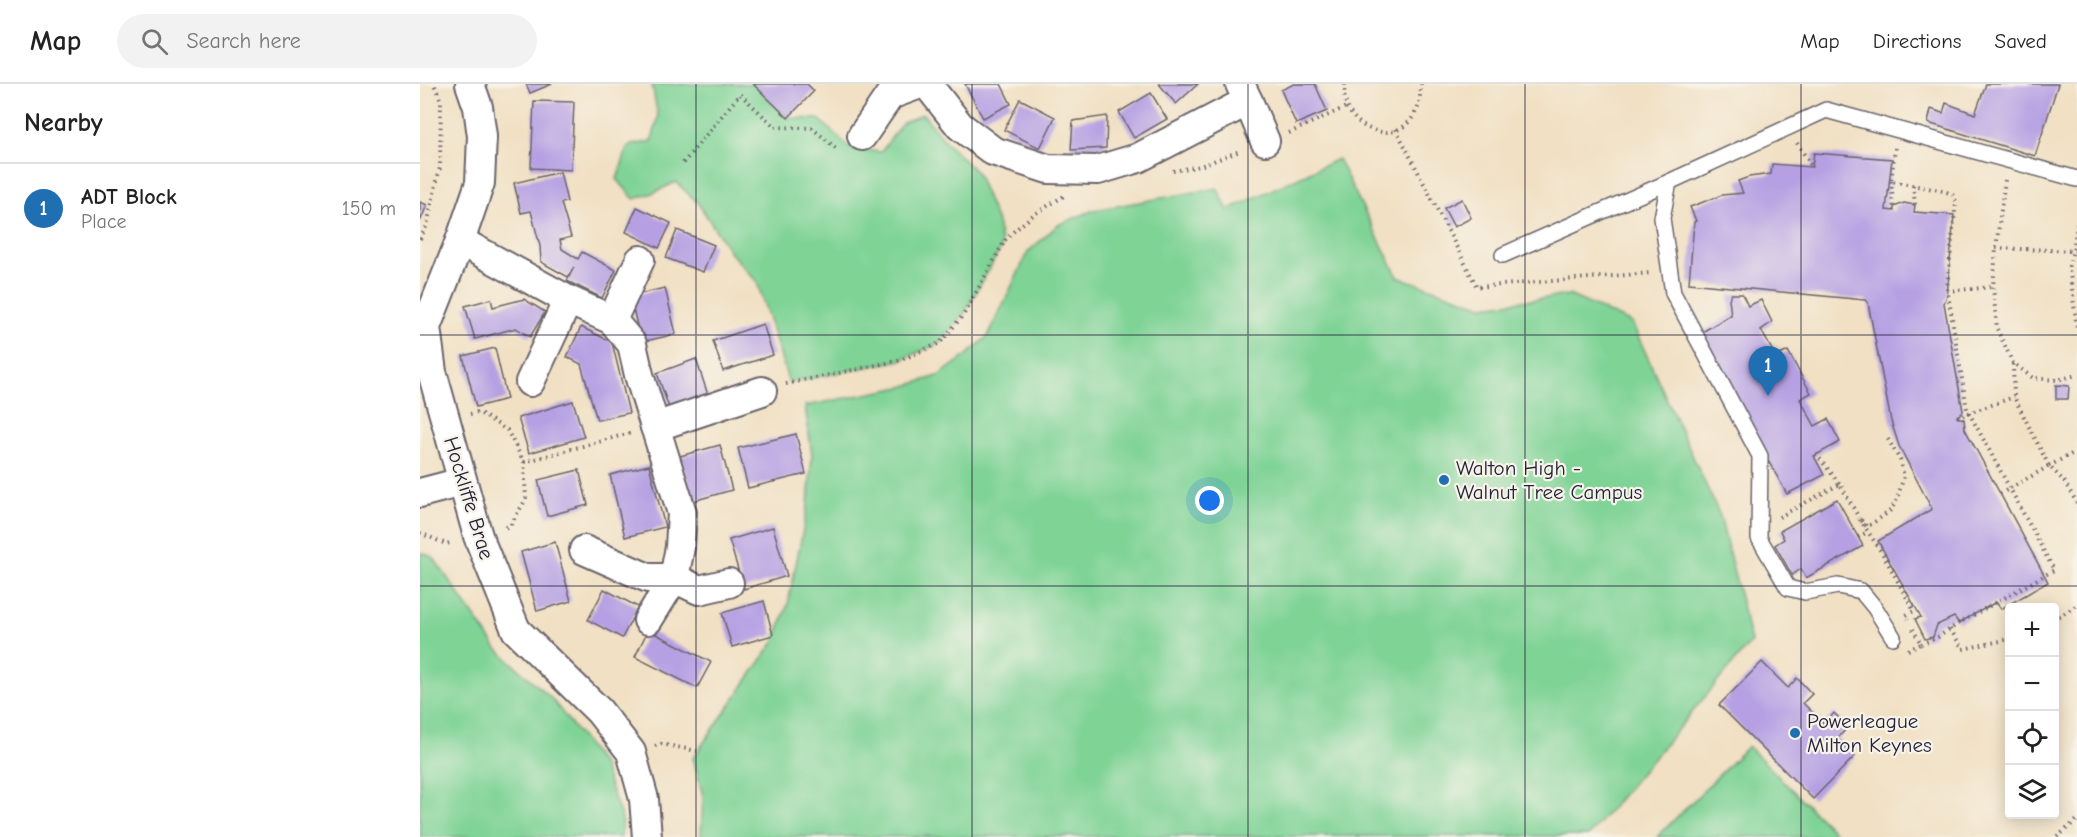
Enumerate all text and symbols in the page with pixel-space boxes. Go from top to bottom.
search box [117,14,537,68]
text: Map [30,25,81,57]
icon: search [138,25,171,58]
text: Search here [186,28,301,54]
text: Map [1800,29,1840,53]
text: Directions [1873,29,1962,53]
text: Saved [1995,29,2047,53]
text: Nearby [24,108,103,138]
text: ADT Block [81,184,177,210]
text: 1 [40,197,47,220]
text: 150 m [342,197,396,220]
text: Place [81,210,127,233]
pin: 1 [1748,346,1788,396]
street label: Hockliffe Brae [439,434,499,562]
place label: Walton High - Walnut Tree Campus [1456,456,1642,504]
marker: Walton High - Walnut Tree Campus [1437,473,1451,487]
your location [1195,486,1224,515]
map controls [2005,603,2059,819]
button: + [2005,603,2059,657]
button: − [2005,657,2059,711]
place label: Powerleague Milton Keynes [1807,709,1932,757]
button: locate [2005,711,2059,765]
marker: Powerleague Milton Keynes [1788,726,1802,740]
button: layers [2005,765,2059,819]

